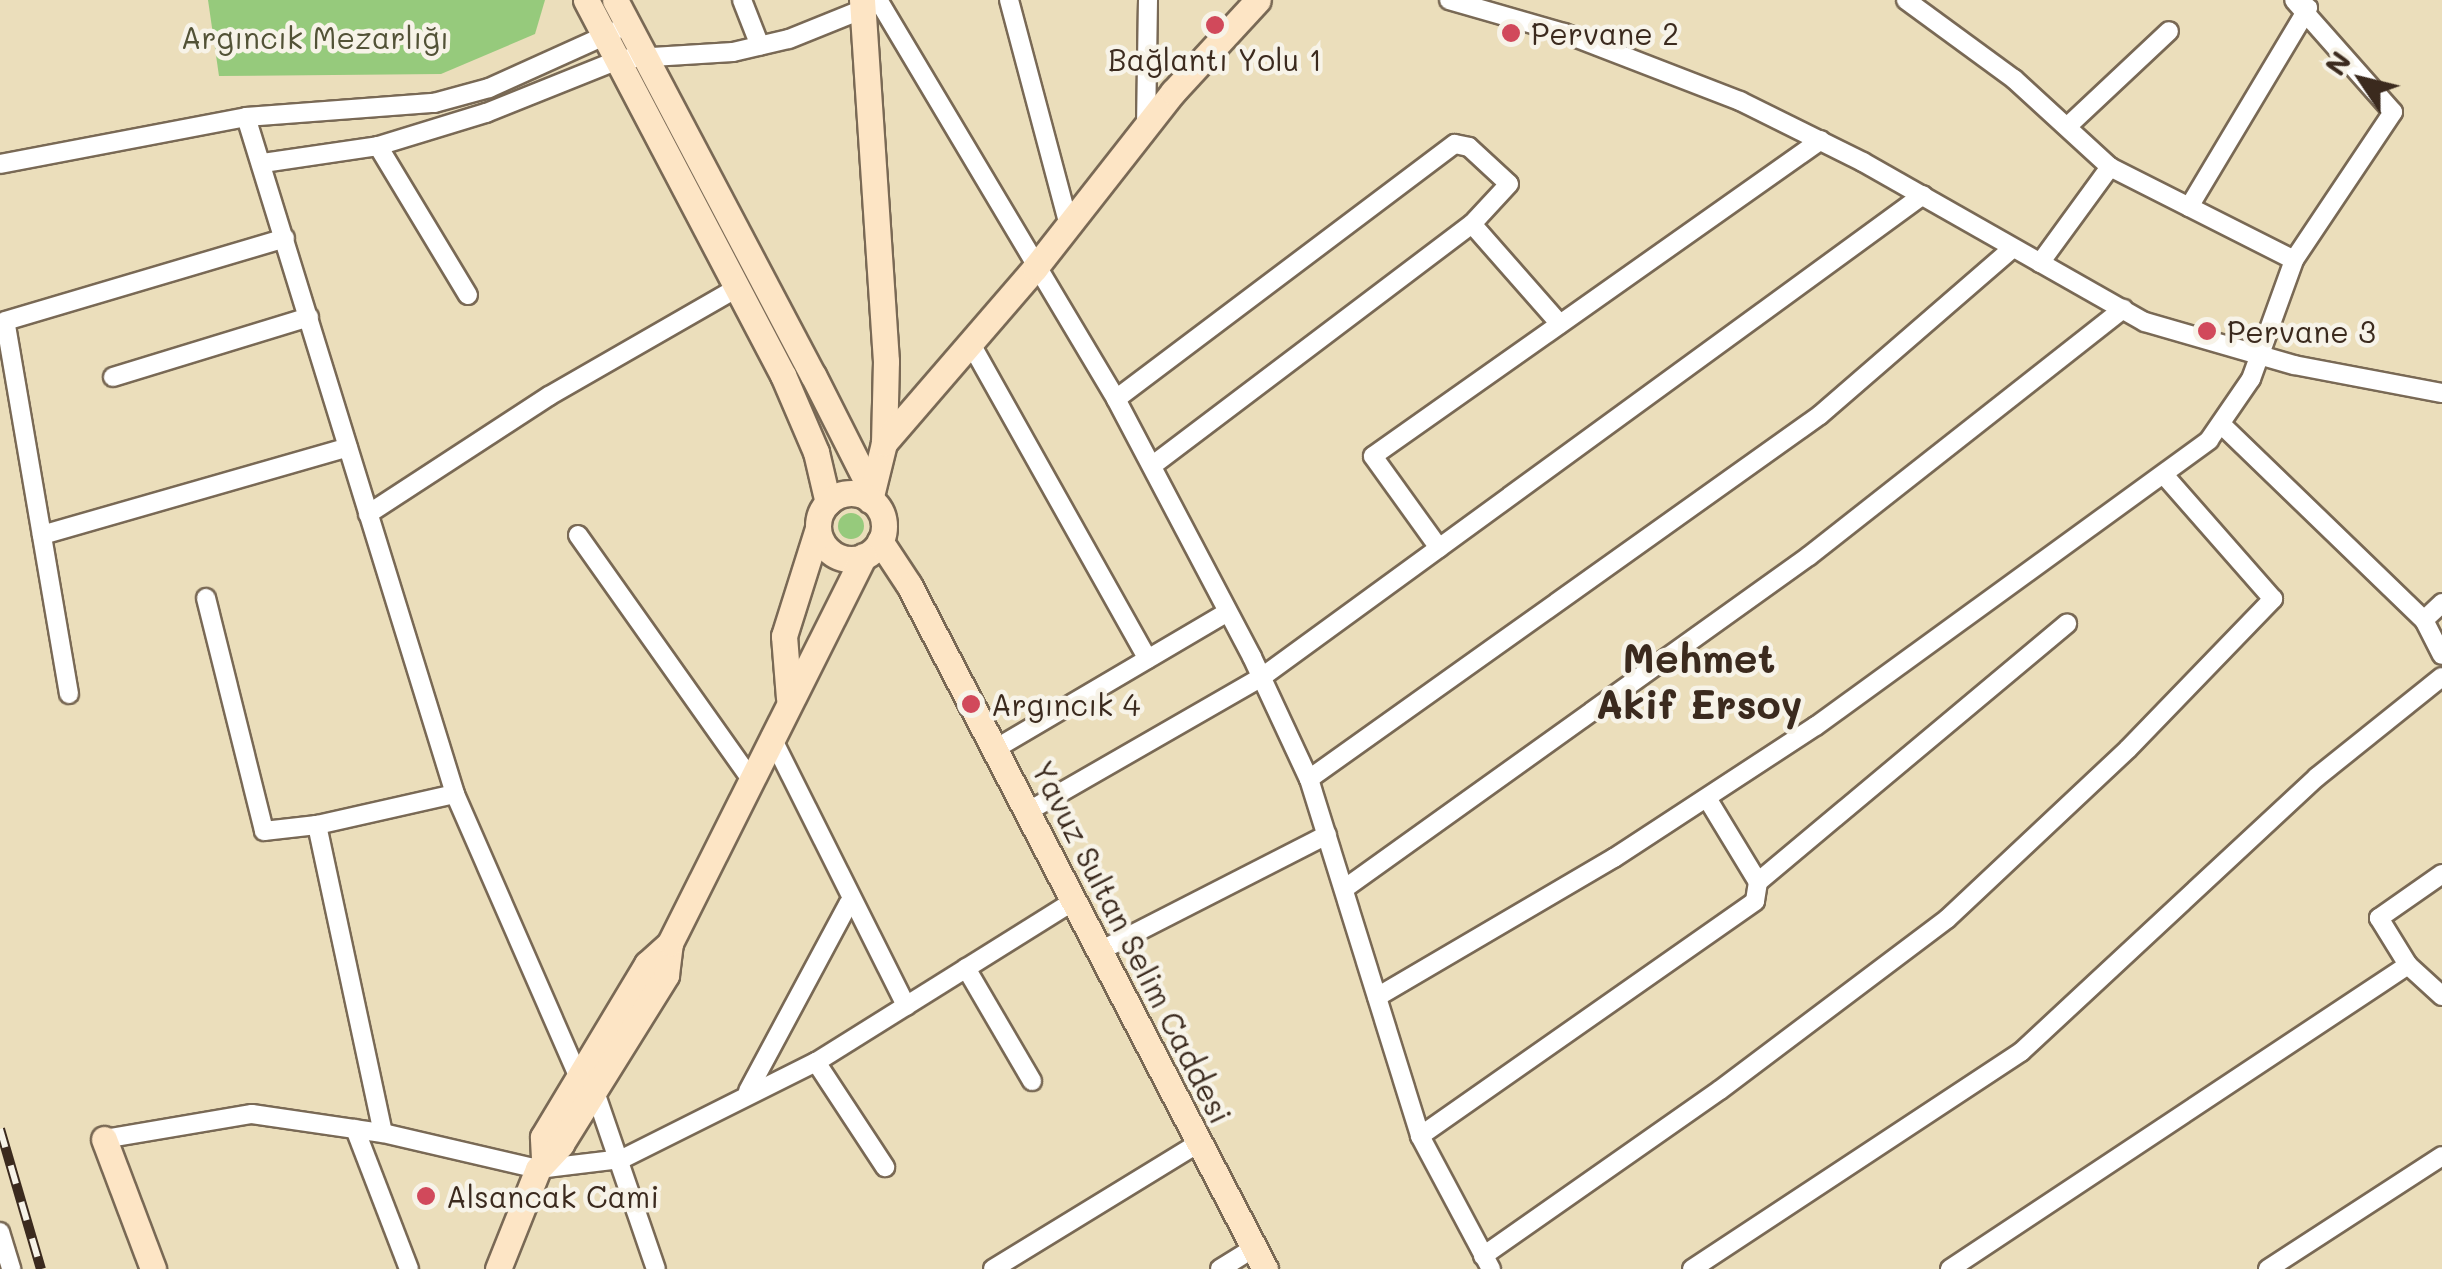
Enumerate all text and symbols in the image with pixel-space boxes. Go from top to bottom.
marker: Bağlantı Yolu 1 [1204,14,1226,36]
place label: Pervane 2 [1531,15,1679,51]
park label: Argıncık Mezarlığı [181,19,449,55]
marker: Pervane 2 [1500,22,1522,44]
north arrow [2312,30,2412,130]
place label: Bağlantı Yolu 1 [1108,41,1322,77]
text: N [2317,44,2358,82]
place label: Pervane 3 [2227,313,2376,349]
marker: Pervane 3 [2196,320,2218,342]
district label: Mehmet Akif Ersoy [1595,633,1803,727]
place label: Argıncık 4 [991,686,1140,722]
marker: Argıncık 4 [960,693,982,715]
street label: Yavuz Sultan Selim Caddesi [1025,755,1239,1129]
place label: Alsancak Cami [446,1178,659,1214]
marker: Alsancak Cami [415,1185,437,1207]

